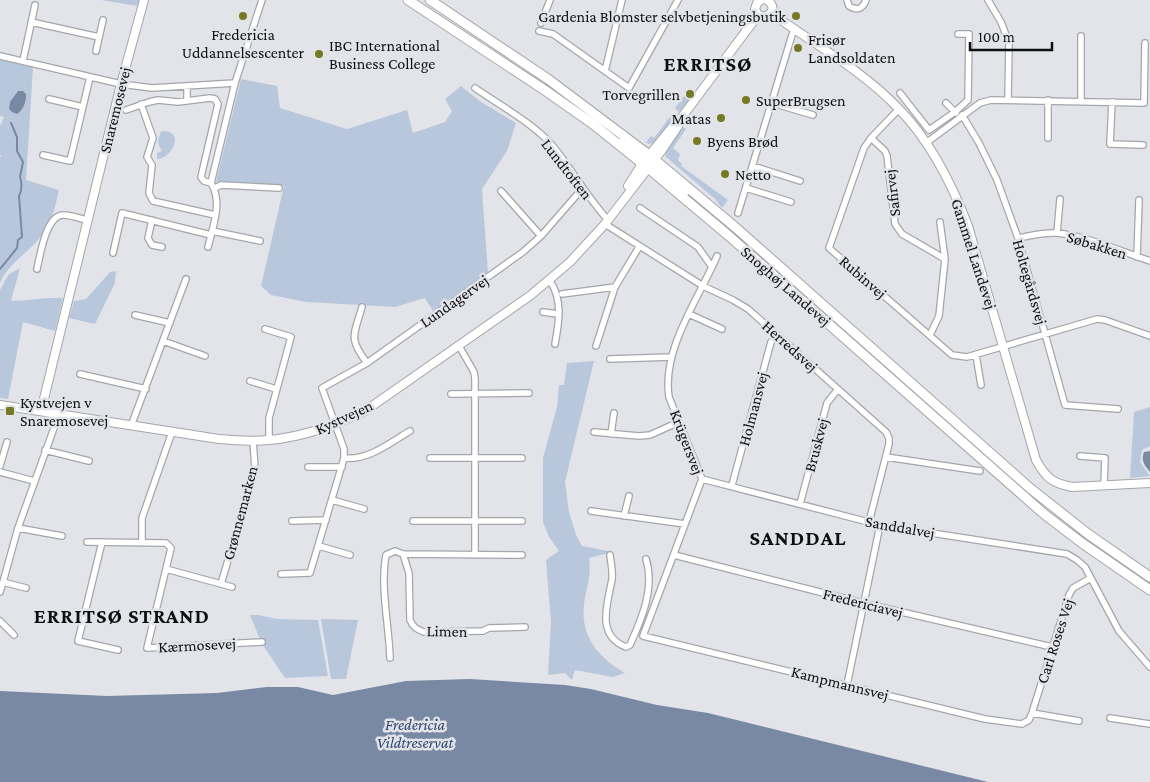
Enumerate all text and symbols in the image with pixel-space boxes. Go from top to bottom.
place label: Gardenia Blomster selvbetjeningsbutik [538,8,786,26]
marker: Fredericia Uddannelsescenter [237,10,249,22]
marker: Gardenia Blomster selvbetjeningsbutik [790,10,802,22]
scale bar [970,20,1052,52]
place label: Fredericia Uddannelsescenter [182,26,305,61]
text: 100 m [978,29,1015,45]
place label: Frisør Landsoldaten [808,31,896,66]
place label: IBC International Business College [329,37,440,73]
marker: Frisør Landsoldaten [792,42,804,54]
marker: IBC International Business College [313,48,325,60]
district label: ERRITSØ [663,52,753,76]
street label: Snaremosevej [96,65,135,155]
place label: Torvegrillen [602,86,680,104]
marker: Torvegrillen [684,88,696,100]
place label: SuperBrugsen [756,92,846,110]
marker: SuperBrugsen [740,94,752,106]
place label: Matas [671,110,711,127]
marker: Matas [715,112,727,124]
place label: Byens Brød [707,133,779,151]
street label: Lundtoften [538,135,596,203]
marker: Byens Brød [691,135,703,147]
place label: Netto [735,166,771,183]
marker: Netto [719,168,731,180]
street label: Safirvej [881,168,904,218]
street label: Gammel Landevej [947,197,1000,312]
street label: Søbakken [1065,228,1129,262]
street label: Holtegårdsvej [1009,237,1050,327]
street label: Snoghøj Landevej [737,243,834,330]
street label: Rubinvej [836,252,890,303]
street label: Lundagervej [417,271,492,332]
street label: Herredsvej [758,317,821,376]
street label: Holmansvej [735,370,772,448]
place label: Kystvejen v Snaremosevej [20,394,108,430]
street label: Kystvejen [313,396,376,439]
marker: Kystvejen v Snaremosevej [4,405,16,417]
street label: Krügersvej [666,407,707,477]
street label: Bruskvej [801,416,832,474]
street label: Grønnemarken [219,464,261,562]
street label: Sanddalvej [864,513,936,542]
district label: SANDDAL [750,526,846,550]
street label: Fredericiavej [821,585,905,622]
street label: Carl Roses Vej [1033,596,1078,686]
district label: ERRITSØ STRAND [34,604,210,628]
street label: Limen [427,622,468,640]
street label: Kærmosevej [158,634,236,657]
street label: Kampmannsvej [789,663,890,704]
park label: Fredericia Vildtreservat [377,716,454,751]

